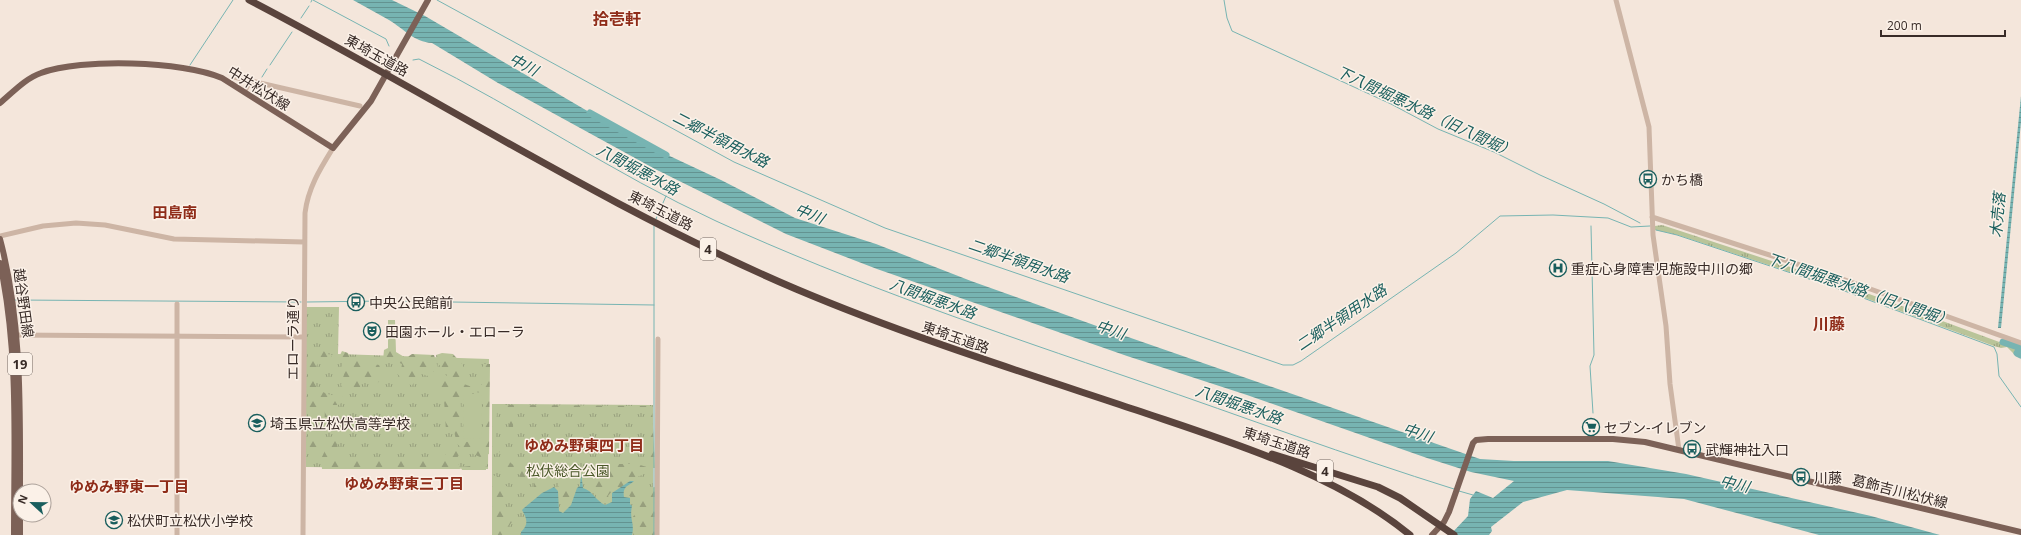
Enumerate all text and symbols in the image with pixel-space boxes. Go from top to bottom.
district label: 拾壱軒 [593,8,641,30]
scale bar [1881,12,2005,38]
text: 200 m [1887,17,1922,34]
street label: 東埼玉道路 [342,30,412,80]
water label: 中川 [506,48,544,81]
street label: 中井松伏線 [224,61,294,115]
water label: 下八間堀悪水路（旧八間堀） [1333,61,1519,161]
water label: 二郷半領用水路 [670,106,774,173]
water label: 八間堀悪水路 [594,139,684,200]
bus stop icon: かち橋 [1638,169,1658,189]
place label: かち橋 [1661,170,1703,189]
street label: 東埼玉道路 [626,186,696,234]
water label: 木売落 [1985,190,2009,238]
water label: 中川 [792,198,830,229]
district label: 田島南 [152,202,198,222]
water label: 二郷半領用水路 [966,233,1074,287]
road number: 4 [700,238,716,260]
water label: 下八間堀悪水路（旧八間堀） [1765,248,1955,330]
hospital icon: 重症心身障害児施設中川の郷 [1548,258,1568,278]
place label: 重症心身障害児施設中川の郷 [1571,259,1753,278]
street label: 越谷野田線 [10,267,38,339]
water label: 八間堀悪水路 [887,273,981,323]
water label: 二郷半領用水路 [1292,278,1392,355]
bus stop icon: 中央公民館前 [346,292,366,312]
place label: 中央公民館前 [369,293,453,312]
street label: エローラ通り [283,296,302,380]
district label: 川藤 [1813,313,1845,335]
water label: 中川 [1094,315,1130,344]
street label: 東埼玉道路 [920,317,992,357]
theatre icon: 田園ホール・エローラ [362,321,382,341]
place label: 田園ホール・エローラ [385,322,525,341]
road number: 19 [8,353,32,375]
water label: 八間堀悪水路 [1193,380,1287,429]
school or university icon: 埼玉県立松伏高等学校 [247,413,267,433]
place label: 埼玉県立松伏高等学校 [270,414,410,433]
supermarket icon: セブン-イレブン [1581,417,1601,437]
water label: 中川 [1401,418,1437,447]
place label: セブン-イレブン [1604,418,1707,437]
street label: 東埼玉道路 [1241,422,1313,462]
district label: ゆめみ野東四丁目 [524,435,644,455]
bus stop icon: 武輝神社入口 [1682,439,1702,459]
place label: 武輝神社入口 [1705,440,1789,459]
road number: 4 [1317,460,1333,482]
park label: 松伏総合公園 [526,461,610,480]
bus stop icon: 川藤 [1791,467,1811,487]
place label: 川藤 [1814,468,1842,487]
water label: 中川 [1718,470,1754,497]
street label: 葛飾吉川松伏線 [1850,470,1950,512]
district label: ゆめみ野東三丁目 [344,473,464,493]
district label: ゆめみ野東一丁目 [69,476,189,496]
north arrow [12,483,52,523]
text: N [14,492,31,506]
school or university icon: 松伏町立松伏小学校 [104,510,124,530]
place label: 松伏町立松伏小学校 [127,511,253,530]

